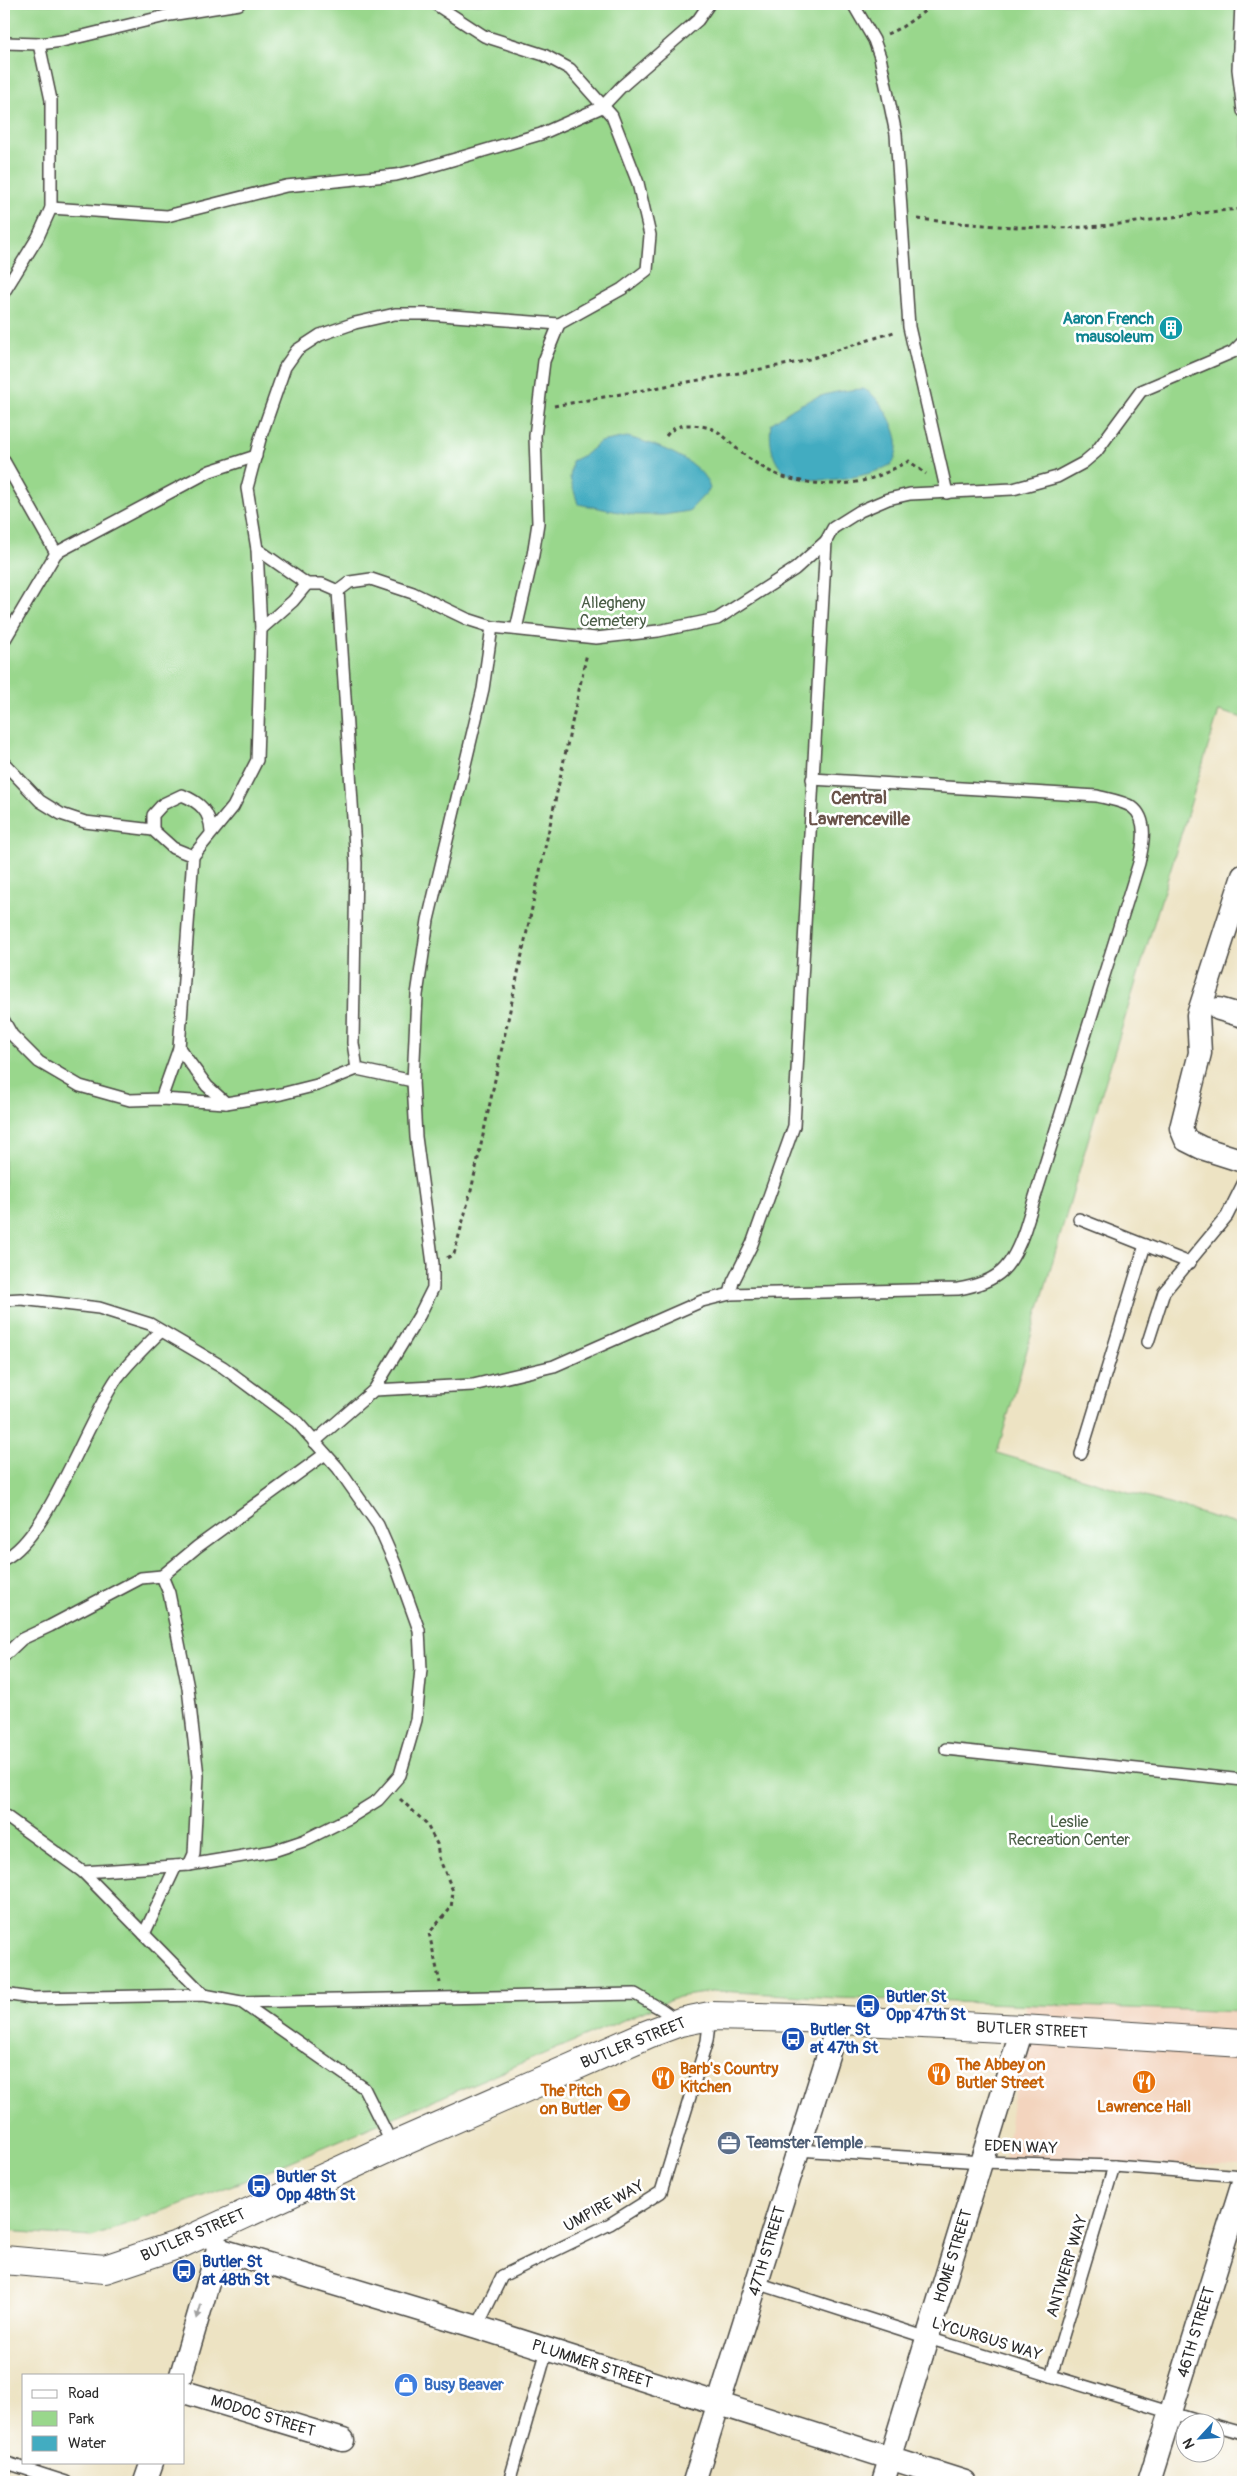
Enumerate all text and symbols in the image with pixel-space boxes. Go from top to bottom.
place label: Aaron French mausoleum [1063,309,1154,347]
building icon: Aaron French mausoleum [1158,315,1184,341]
park label: Allegheny Cemetery [580,593,646,631]
district label: Central Lawrenceville [808,787,911,831]
park label: Leslie Recreation Center [1008,1812,1130,1850]
place label: Butler St Opp 47th St [886,1987,966,2025]
bus stop icon: Butler St Opp 47th St [855,1993,881,2019]
street label: BUTLER STREET [578,2013,689,2073]
street label: BUTLER STREET [976,2017,1088,2043]
place label: Butler St at 47th St [810,2020,878,2058]
bus stop icon: Butler St at 47th St [780,2026,806,2052]
place label: The Abbey on Butler Street [955,2055,1046,2093]
place label: Barb's Country Kitchen [680,2059,778,2097]
restaurant icon: The Abbey on Butler Street [926,2061,952,2087]
restaurant icon: Barb's Country Kitchen [650,2065,676,2091]
restaurant icon: Lawrence Hall [1131,2069,1157,2095]
place label: The Pitch on Butler [539,2081,602,2119]
bar icon: The Pitch on Butler [606,2087,632,2113]
place label: Lawrence Hall [1097,2097,1191,2117]
office icon: Teamster Temple [716,2130,742,2156]
place label: Teamster Temple [745,2133,864,2153]
street label: EDEN WAY [984,2136,1058,2158]
place label: Butler St Opp 48th St [276,2167,356,2205]
bus stop icon: Butler St Opp 48th St [246,2173,272,2199]
street label: UMPIRE WAY [560,2176,648,2236]
street label: 47TH STREET [744,2203,790,2298]
street label: BUTLER STREET [138,2204,248,2266]
street label: HOME STREET [929,2207,977,2305]
street label: ANTWERP WAY [1042,2212,1092,2320]
place label: Butler St at 48th St [202,2252,270,2290]
bus stop icon: Butler St at 48th St [171,2258,197,2284]
street label: 46TH STREET [1173,2284,1219,2380]
one-way arrow [195,2305,203,2320]
street label: LYCURGUS WAY [929,2313,1045,2365]
street label: PLUMMER STREET [529,2335,655,2393]
shop icon: Busy Beaver [393,2372,419,2398]
legend [22,2374,185,2464]
place label: Busy Beaver [424,2375,504,2395]
text: Road [68,2384,99,2403]
street label: MODOC STREET [208,2391,318,2441]
text: Park [68,2410,95,2429]
north arrow [1174,2414,1224,2464]
text: Water [68,2434,107,2453]
text: N [1179,2435,1198,2451]

